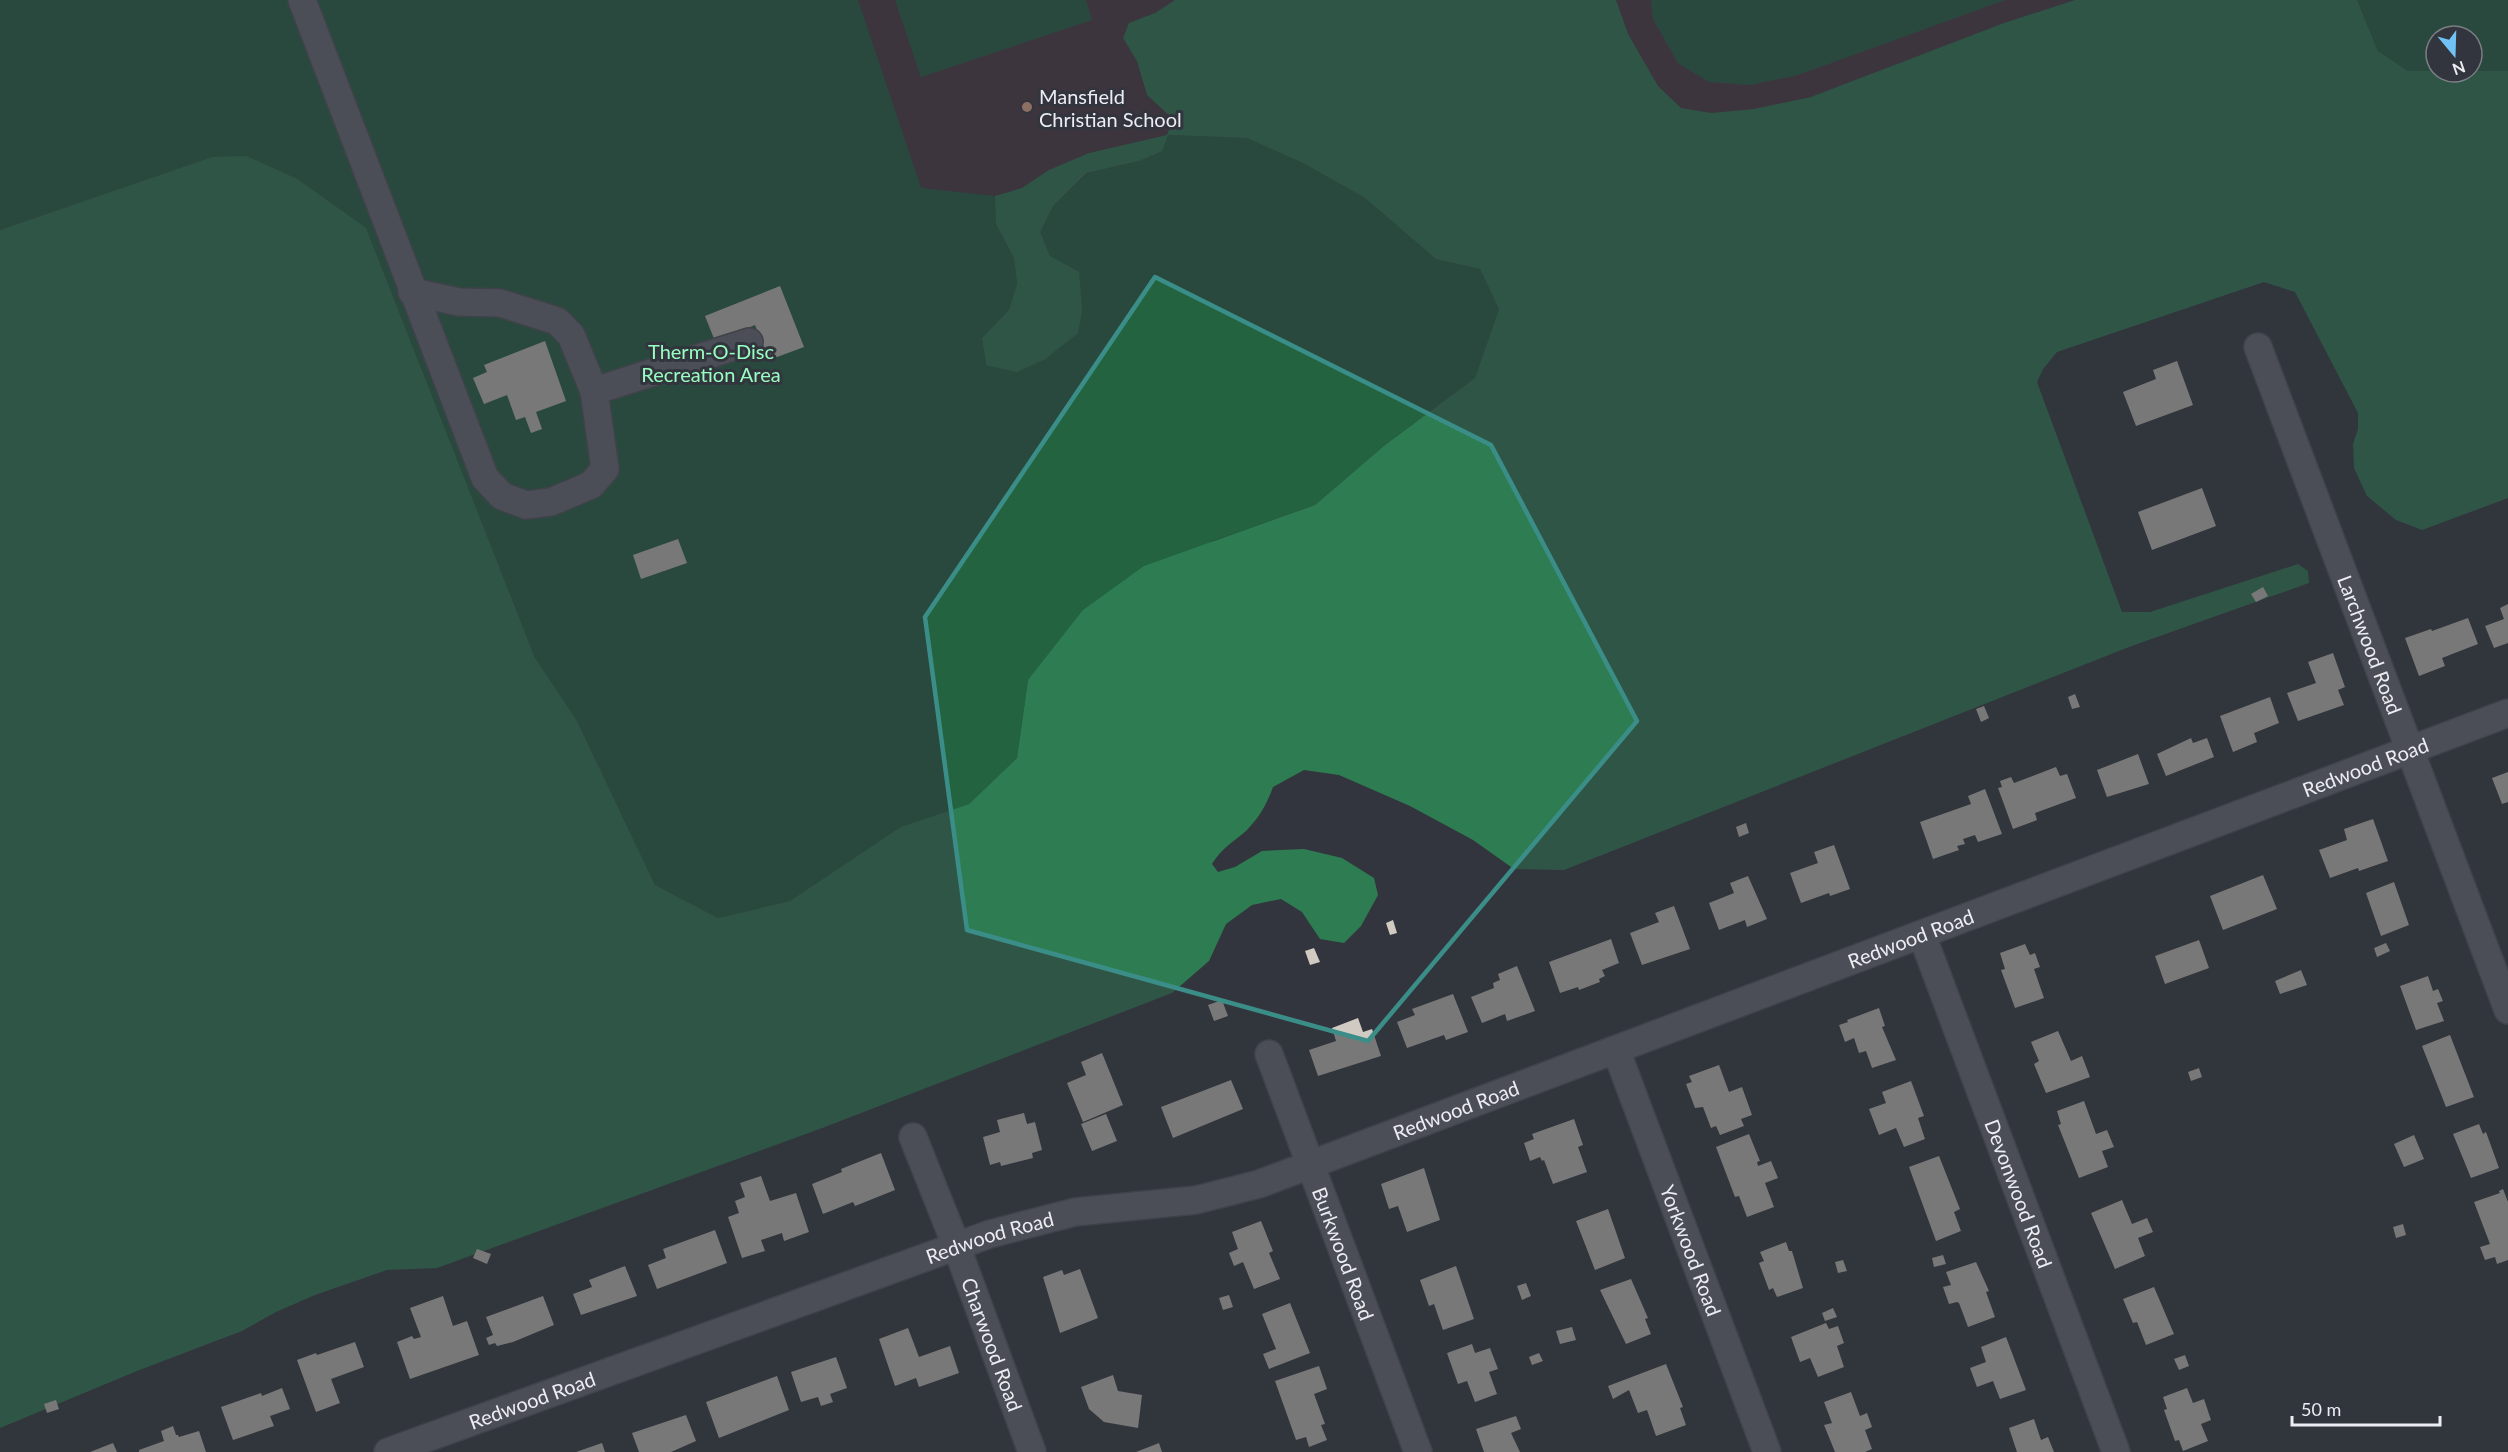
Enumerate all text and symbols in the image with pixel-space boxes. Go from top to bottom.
north arrow [2424,24,2484,84]
text: N [2450,58,2468,80]
place label: Mansfield Christian School [1039,84,1182,131]
marker: Mansfield Christian School [1020,100,1034,114]
park label: Therm-O-Disc Recreation Area [641,339,781,386]
street label: Larchwood Road [2333,572,2407,717]
street label: Redwood Road [2299,732,2432,801]
street label: Redwood Road [1844,904,1977,973]
street label: Redwood Road [1390,1075,1522,1144]
street label: Devonwood Road [1980,1116,2058,1271]
street label: Yorkwood Road [1656,1181,1727,1319]
street label: Burkwood Road [1308,1184,1380,1323]
street label: Redwood Road [922,1206,1056,1268]
street label: Charwood Road [957,1274,1028,1414]
street label: Redwood Road [465,1366,598,1434]
scale bar [2292,1389,2440,1427]
text: 50 m [2301,1398,2341,1420]

